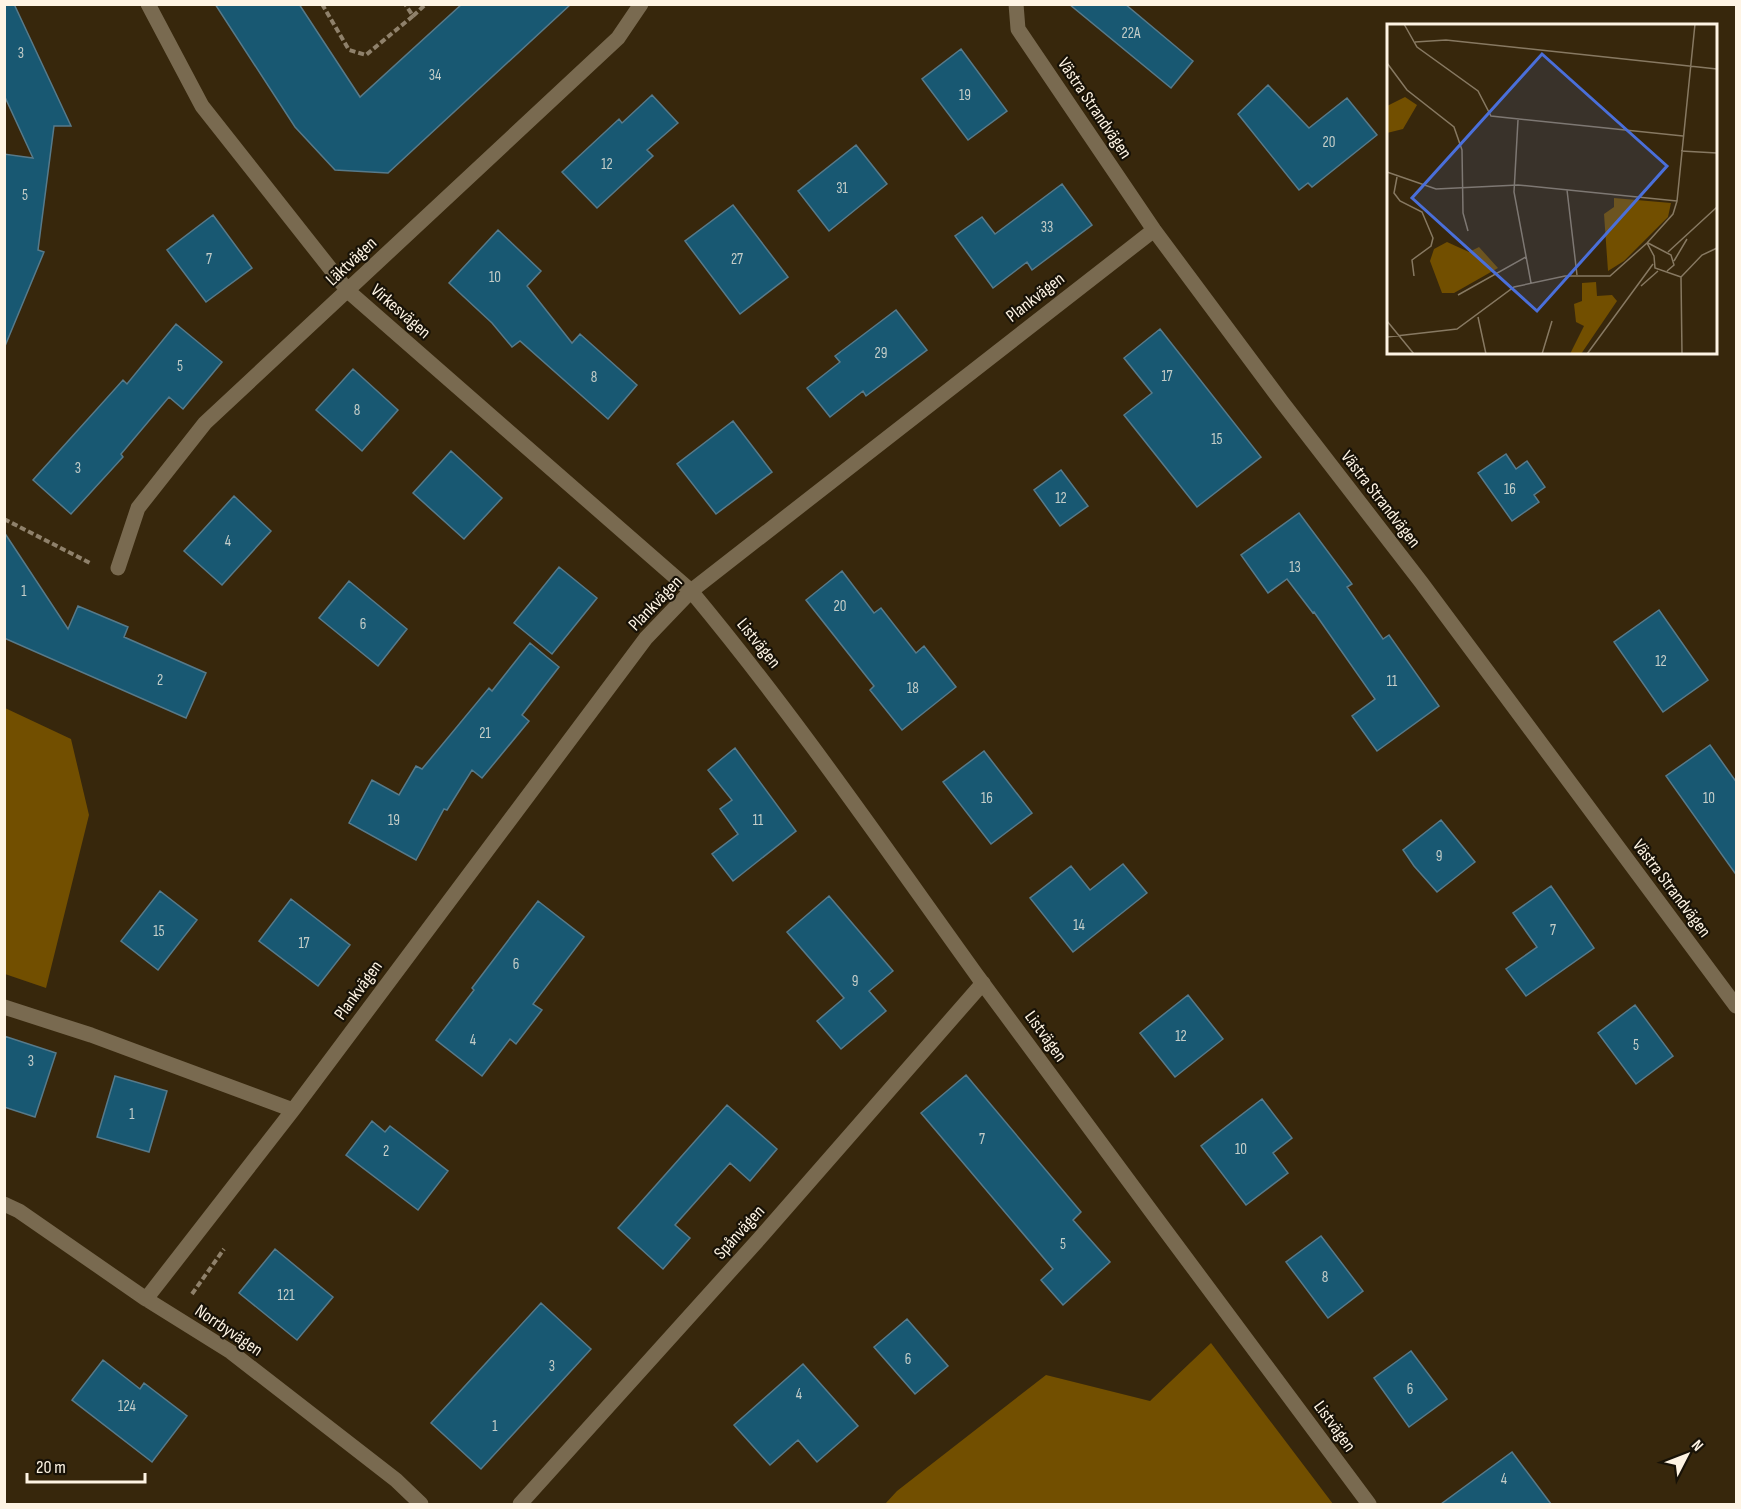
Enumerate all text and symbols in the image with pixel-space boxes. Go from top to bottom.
house number: 22A [1122,24,1141,43]
inset map [1387,24,1717,354]
house number: 3 [18,44,24,63]
street label: Västra Strandvägen [1053,54,1136,163]
house number: 34 [429,66,441,85]
house number: 19 [959,86,971,105]
house number: 20 [1323,133,1335,152]
house number: 12 [601,155,613,174]
house number: 31 [836,179,849,198]
house number: 5 [22,186,28,205]
house number: 33 [1041,218,1053,237]
street label: Läktvägen [322,233,381,290]
house number: 7 [206,250,212,269]
house number: 27 [731,250,743,269]
house number: 10 [489,268,501,287]
street label: Plankvägen [1002,268,1069,327]
street label: Virkesvägen [366,280,435,343]
house number: 29 [875,344,887,363]
house number: 5 [177,357,183,376]
house number: 17 [1161,367,1173,386]
house number: 8 [591,368,597,387]
house number: 8 [354,401,360,420]
house number: 15 [1211,430,1223,449]
street label: Västra Strandvägen [1336,447,1425,552]
house number: 3 [75,459,81,478]
house number: 16 [1504,480,1516,499]
house number: 12 [1055,489,1067,508]
house number: 4 [225,532,231,551]
house number: 13 [1289,558,1301,577]
street label: Plankvägen [624,572,687,635]
house number: 1 [21,582,27,601]
house number: 20 [834,597,846,616]
street label: Listvägen [732,614,785,672]
house number: 6 [360,615,366,634]
house number: 12 [1655,652,1667,671]
house number: 2 [157,671,163,690]
house number: 11 [1387,672,1398,691]
house number: 18 [907,679,919,698]
house number: 21 [479,724,491,743]
house number: 16 [981,789,993,808]
house number: 10 [1703,789,1715,808]
house number: 19 [388,811,400,830]
house number: 11 [753,811,764,830]
street label: Västra Strandvägen [1628,835,1715,941]
house number: 9 [1436,847,1442,866]
house number: 14 [1073,916,1085,935]
house number: 7 [1550,921,1556,940]
house number: 15 [153,922,165,941]
house number: 17 [298,934,310,953]
house number: 6 [513,955,519,974]
street label: Plankvägen [330,957,387,1024]
house number: 9 [852,972,858,991]
street label: Listvägen [1020,1007,1071,1066]
house number: 12 [1175,1027,1187,1046]
house number: 4 [470,1031,476,1050]
house number: 5 [1633,1036,1639,1055]
house number: 3 [28,1052,34,1071]
house number: 1 [129,1105,135,1124]
house number: 7 [979,1130,985,1149]
house number: 10 [1235,1140,1247,1159]
house number: 2 [383,1142,389,1161]
street label: Spånvägen [710,1201,769,1264]
house number: 5 [1060,1235,1066,1254]
house number: 8 [1322,1268,1328,1287]
house number: 121 [278,1286,295,1305]
street label: Norrbyvägen [191,1300,266,1361]
house number: 6 [905,1350,911,1369]
house number: 3 [549,1357,555,1376]
house number: 6 [1407,1380,1413,1399]
house number: 4 [796,1385,802,1404]
house number: 124 [118,1397,136,1416]
street label: Listvägen [1309,1397,1360,1456]
house number: 1 [492,1417,498,1436]
north arrow [1657,1425,1717,1485]
text: N [1687,1436,1707,1455]
scale bar [27,1446,146,1484]
text: 20 m [36,1457,66,1478]
house number: 4 [1501,1470,1507,1489]

